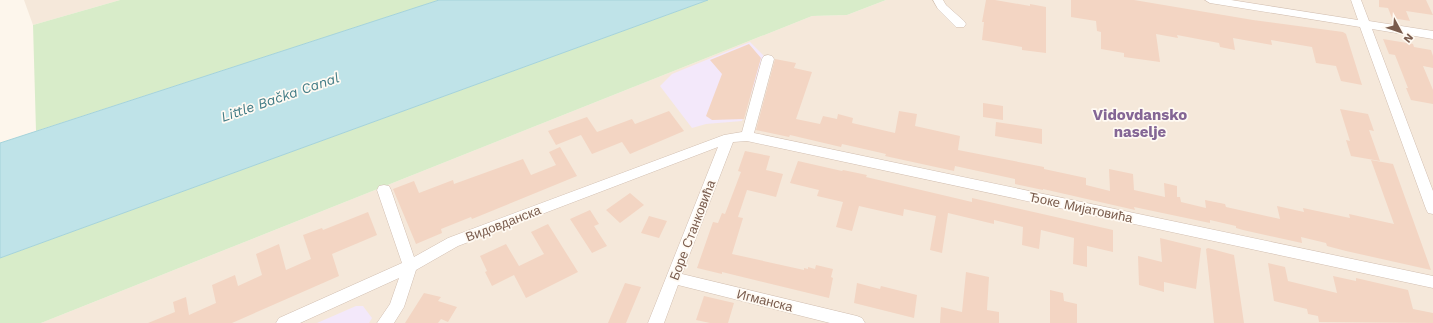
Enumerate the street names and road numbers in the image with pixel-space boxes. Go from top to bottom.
street label: Боре Станковића [666,177,719,282]
street label: Ђоке Мијатовића [1028,189,1135,226]
street label: Видовданска [464,202,544,245]
street label: Игманска [735,286,795,315]

